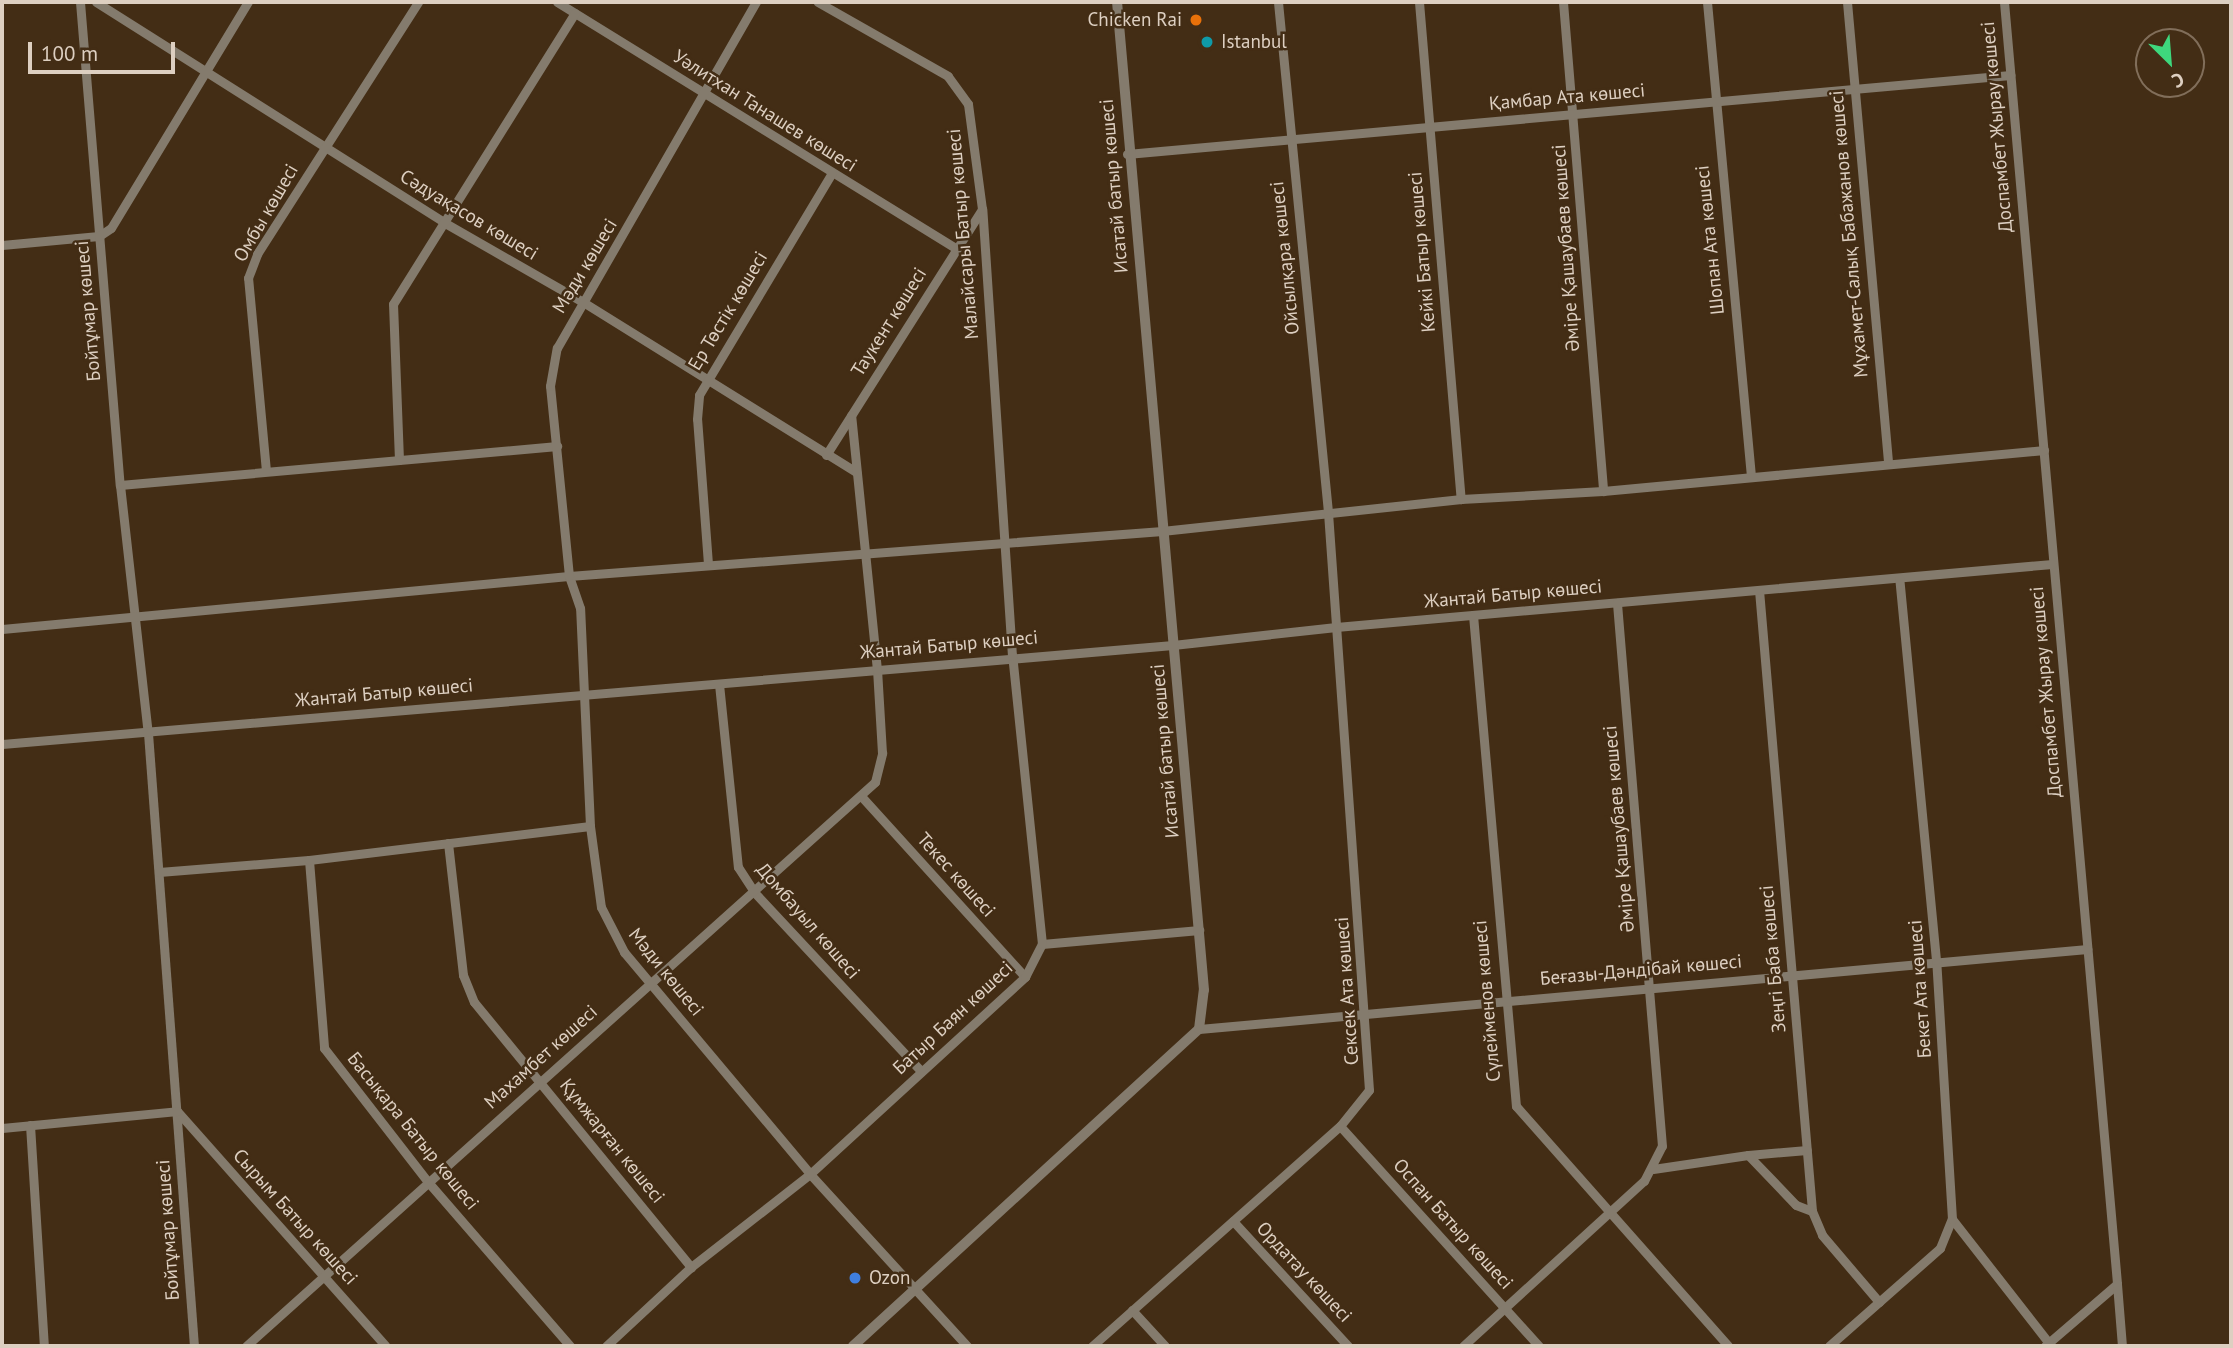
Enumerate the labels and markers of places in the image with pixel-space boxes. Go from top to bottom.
place label: Chicken Rai [1087,9,1182,31]
marker: Chicken Rai [1188,12,1204,28]
place label: Istanbul [1221,31,1287,53]
marker: Istanbul [1199,34,1215,50]
place label: Ozon [869,1267,910,1289]
marker: Ozon [847,1270,863,1286]

